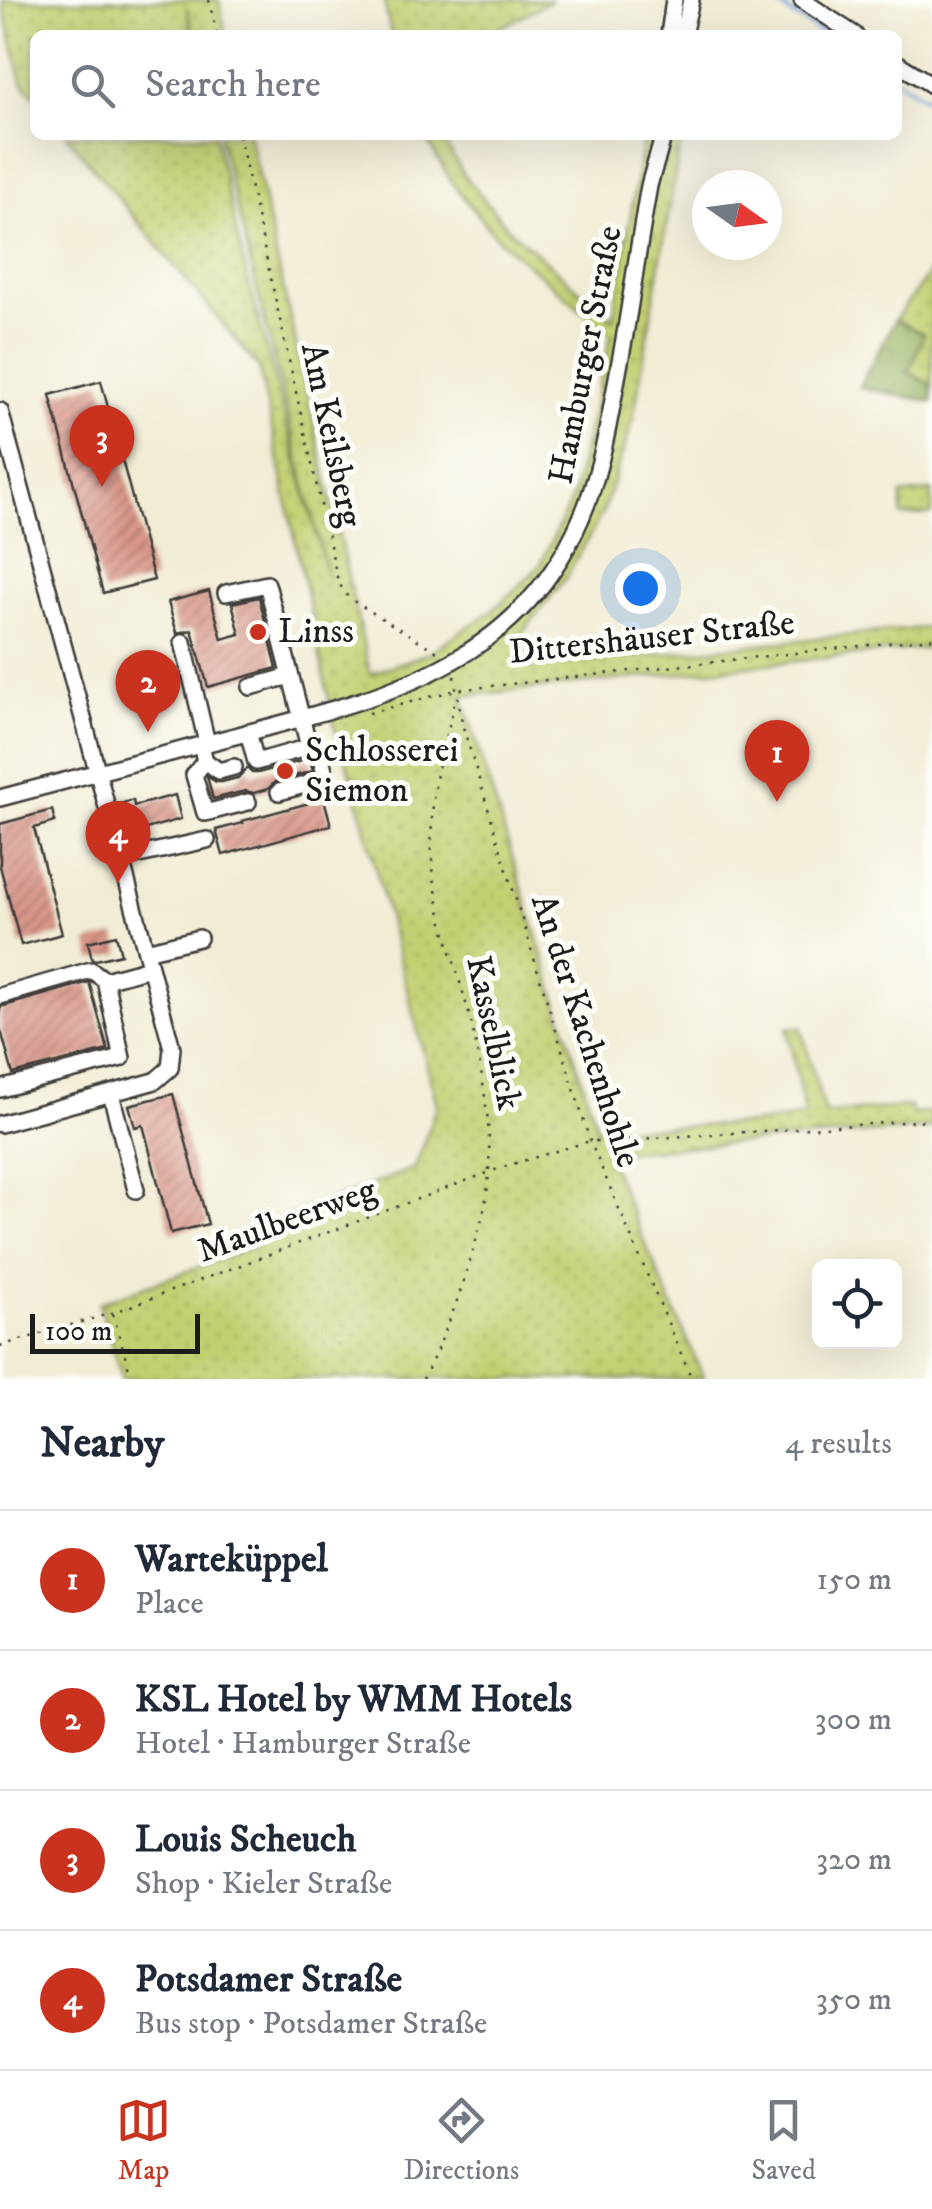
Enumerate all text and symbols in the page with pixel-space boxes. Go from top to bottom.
search box [30,30,902,140]
icon: search [65,58,120,113]
text: Search here [145,61,321,109]
north arrow [692,170,782,260]
street label: Hamburger Straße [539,222,633,488]
street label: Am Keilsberg [290,339,372,532]
pin: 3 [70,404,134,487]
your location [615,563,666,614]
street label: Dittershäuser Straße [507,601,797,675]
place label: Linss [278,610,354,654]
marker: Linss [247,621,269,643]
pin: 2 [116,650,180,732]
pin: 1 [744,720,810,802]
place label: Schlosserei Siemon [305,729,459,813]
marker: Schlosserei Siemon [274,760,296,782]
pin: 4 [86,800,150,883]
street label: An der Kachenhohle [520,889,650,1173]
street label: Kasselblick [455,952,531,1114]
street label: Maulbeerweg [192,1168,383,1274]
map controls [812,1259,902,1349]
button: locate [812,1259,902,1349]
scale bar [30,1309,200,1354]
text: 100 m [45,1314,112,1349]
text: Nearby [40,1418,164,1470]
text: 4 results [785,1424,892,1464]
text: Warteküppel [135,1536,328,1584]
text: 1 [67,1560,78,1600]
text: 150 m [816,1560,892,1600]
text: Place [135,1584,204,1624]
text: KSL Hotel by WMM Hotels [135,1676,572,1724]
text: 2 [65,1700,80,1740]
text: 300 m [815,1700,892,1740]
text: Hotel · Hamburger Straße [135,1724,471,1764]
text: Louis Scheuch [135,1816,356,1864]
text: 3 [67,1840,78,1880]
text: 320 m [816,1840,892,1880]
text: Shop · Kieler Straße [135,1864,392,1904]
text: Potsdamer Straße [135,1956,402,2004]
text: 4 [63,1980,82,2020]
text: 350 m [816,1980,892,2020]
text: Bus stop · Potsdamer Straße [135,2004,487,2044]
tab: Map [116,2093,171,2188]
tab: Directions [403,2093,519,2188]
tab: Saved [752,2093,816,2188]

